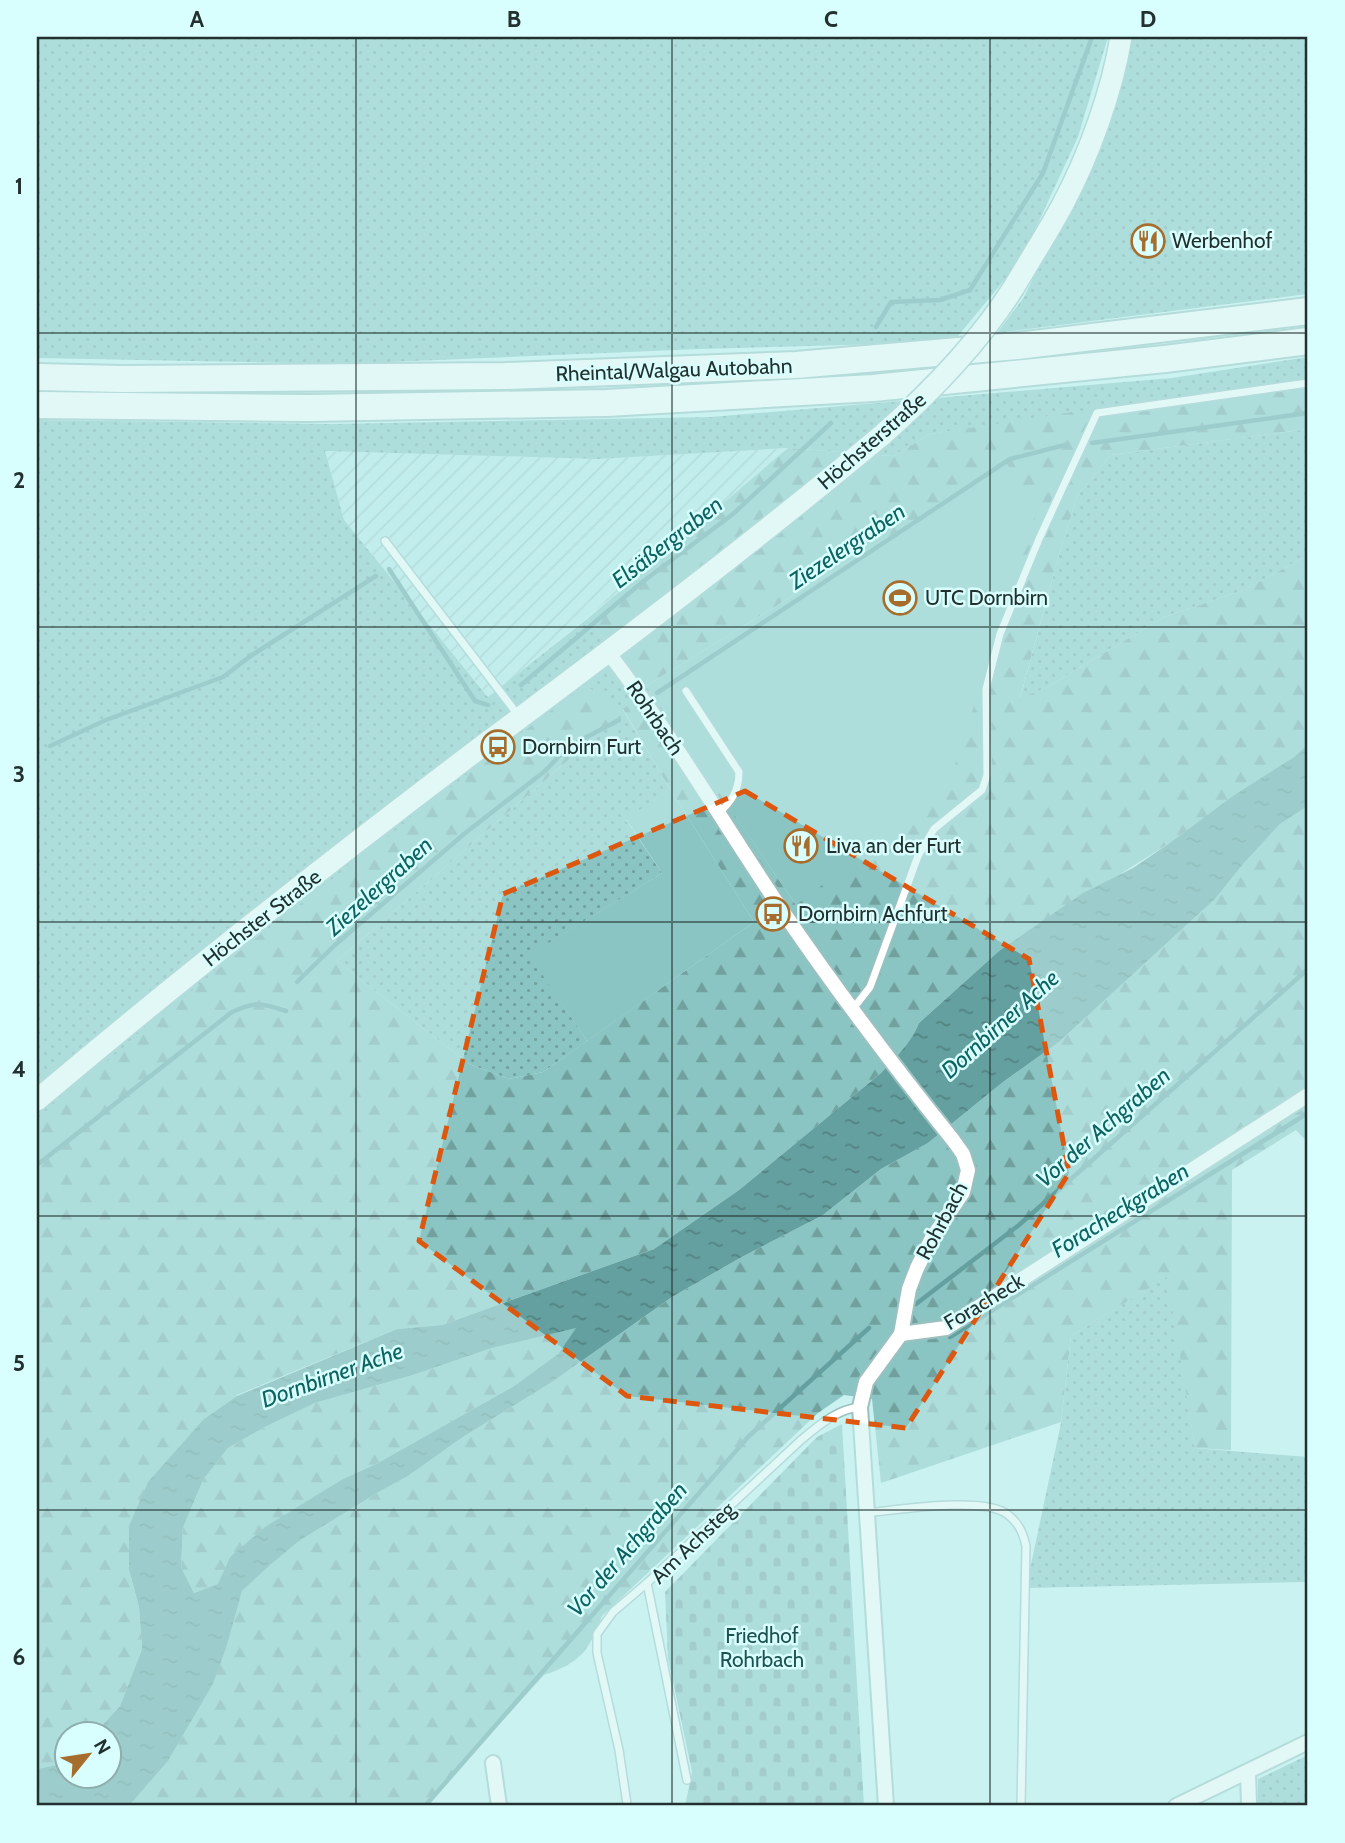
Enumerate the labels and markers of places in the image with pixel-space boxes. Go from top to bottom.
restaurant icon: Werbenhof [1129,222,1167,260]
place label: Werbenhof [1172,228,1272,253]
sports icon: UTC Dornbirn [881,579,919,617]
place label: UTC Dornbirn [925,585,1048,610]
bus stop icon: Dornbirn Furt [479,728,517,766]
place label: Dornbirn Furt [522,734,641,759]
restaurant icon: Liva an der Furt [782,827,820,865]
place label: Liva an der Furt [826,833,961,858]
bus stop icon: Dornbirn Achfurt [754,895,792,933]
place label: Dornbirn Achfurt [798,901,947,926]

